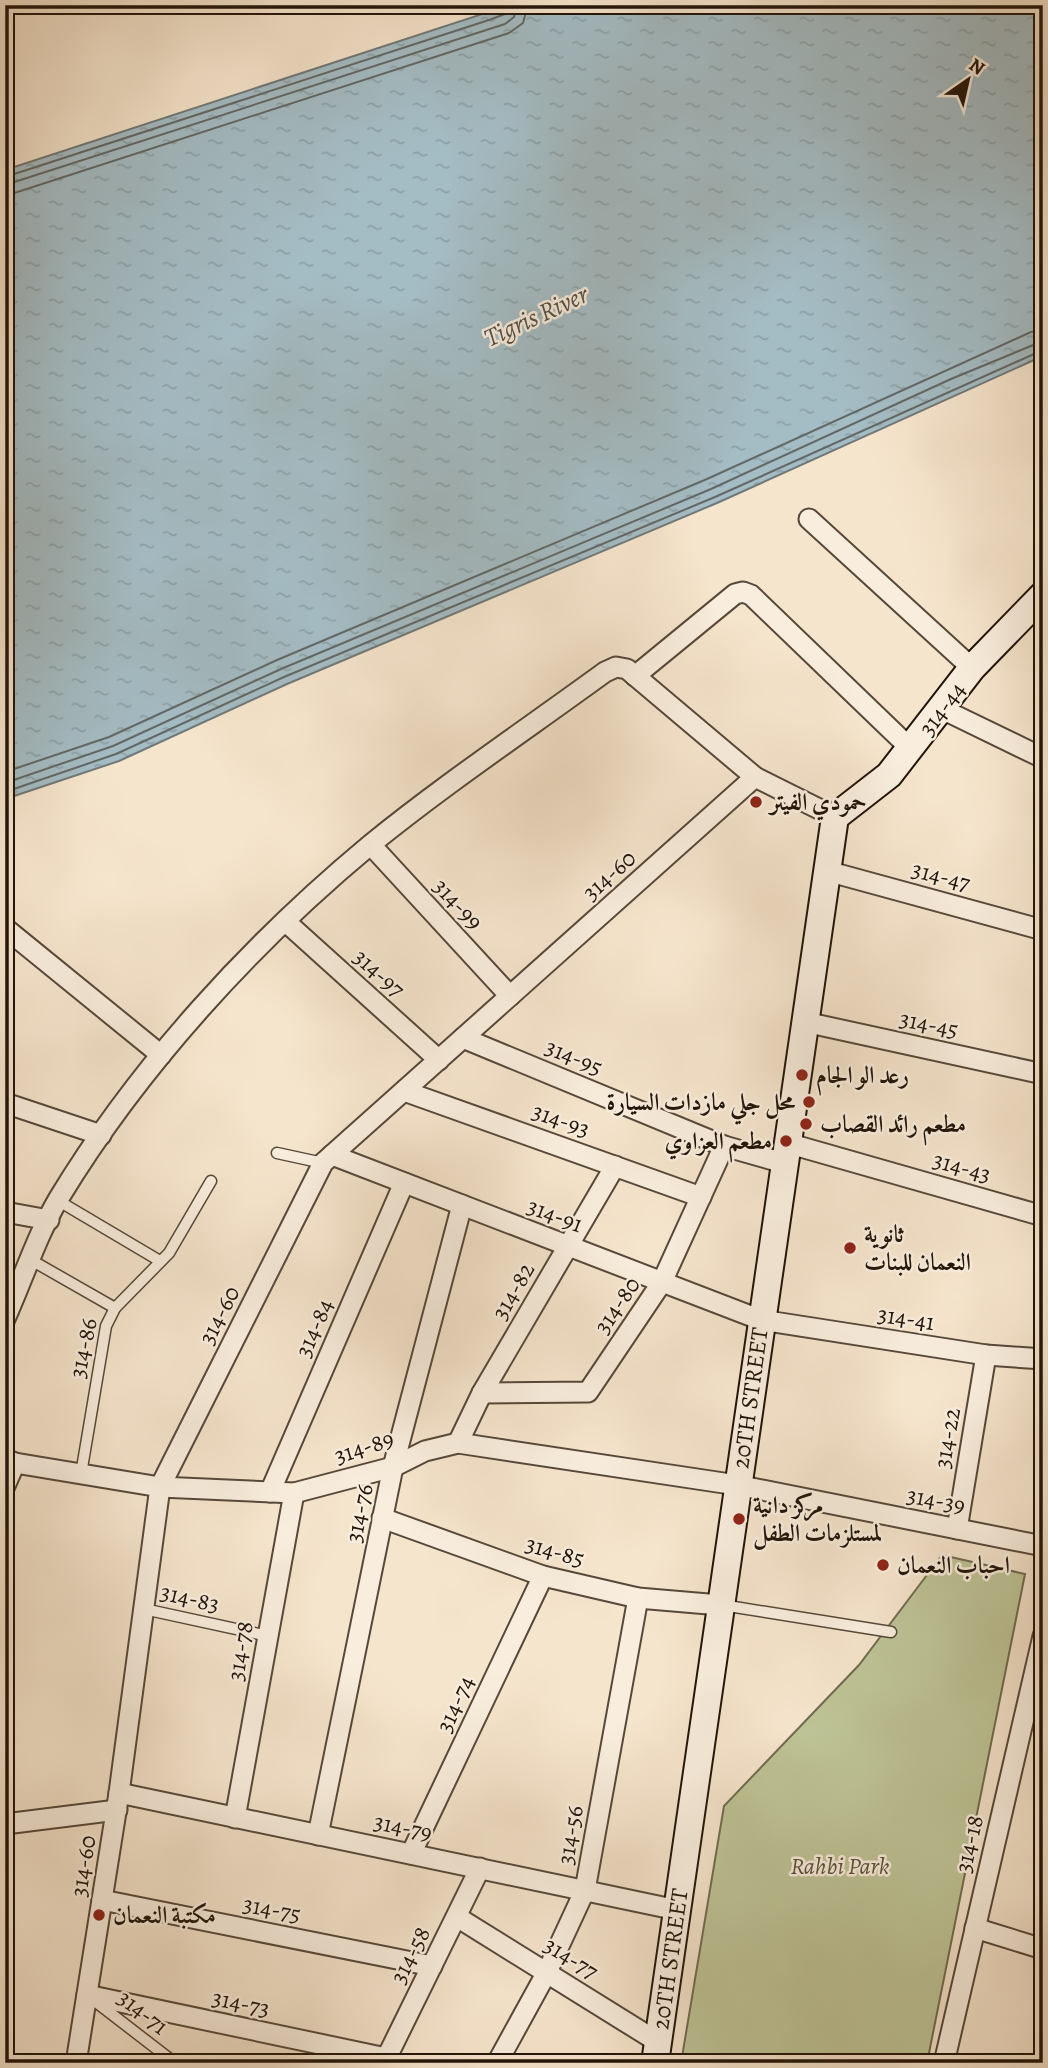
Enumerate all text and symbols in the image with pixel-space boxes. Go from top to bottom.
north arrow [932,46,1002,116]
text: N [964,52,990,81]
water label: Tigris River [478,276,595,355]
street label: 314-44 [911,675,973,743]
place label: حمودي الفيتر [767,786,867,821]
marker: حمودي الفيتر [748,794,764,810]
street label: 314-60 [575,842,643,908]
street label: 314-47 [908,853,975,899]
street label: 314-99 [426,871,490,937]
street label: 314-97 [346,941,412,1005]
street label: 314-45 [897,1002,961,1046]
street label: 314-95 [540,1031,608,1083]
place label: رعد الو الجام [816,1059,909,1096]
marker: رعد الو الجام [794,1067,810,1083]
place label: محل جلي مازدات السيارة [607,1086,795,1125]
marker: محل جلي مازدات السيارة [801,1094,817,1110]
street label: 314-93 [528,1095,594,1145]
place label: مطعم رائد القصاب [820,1108,966,1146]
marker: مطعم رائد القصاب [798,1116,814,1132]
place label: مطعم العزاوي [664,1125,772,1163]
marker: مطعم العزاوي [778,1133,794,1149]
street label: 314-43 [929,1143,995,1191]
street label: 314-91 [523,1190,587,1240]
place label: ثانوية النعمان للبنات [864,1218,971,1278]
marker: ثانوية النعمان للبنات [842,1240,858,1256]
street label: 314-82 [484,1256,542,1326]
street label: 314-80 [586,1270,648,1340]
street label: 314-60 [191,1280,247,1350]
street label: 314-84 [287,1294,341,1362]
street label: 314-41 [875,1298,937,1338]
street label: 314-86 [61,1315,105,1381]
street label: 20TH STREET [724,1325,776,1471]
street label: 314-22 [926,1405,968,1471]
street label: 314-89 [330,1422,398,1472]
street label: 314-39 [904,1479,968,1521]
street label: 314-76 [337,1481,381,1545]
place label: مركز دانية لمستلزمات الطفل [753,1489,882,1550]
marker: مركز دانية لمستلزمات الطفل [731,1511,747,1527]
street label: 314-85 [522,1527,588,1575]
place label: احباب النعمان [897,1549,1010,1581]
marker: احباب النعمان [875,1557,891,1573]
street label: 314-83 [157,1576,223,1620]
street label: 314-78 [219,1619,261,1683]
street label: 314-74 [428,1670,482,1738]
street label: 314-56 [549,1803,591,1867]
street label: 314-79 [371,1805,435,1849]
street label: 314-18 [947,1812,991,1876]
street label: 314-60 [62,1833,104,1899]
park label: Rahbi Park [790,1850,890,1882]
street label: 20TH STREET [644,1886,696,2032]
street label: 314-75 [240,1888,304,1930]
place label: مكتبة النعمان [113,1899,216,1931]
marker: مكتبة النعمان [91,1907,107,1923]
street label: 314-58 [382,1921,438,1989]
street label: 314-77 [538,1929,605,1988]
street label: 314-73 [209,1981,273,2025]
street label: 314-71 [111,1982,175,2042]

